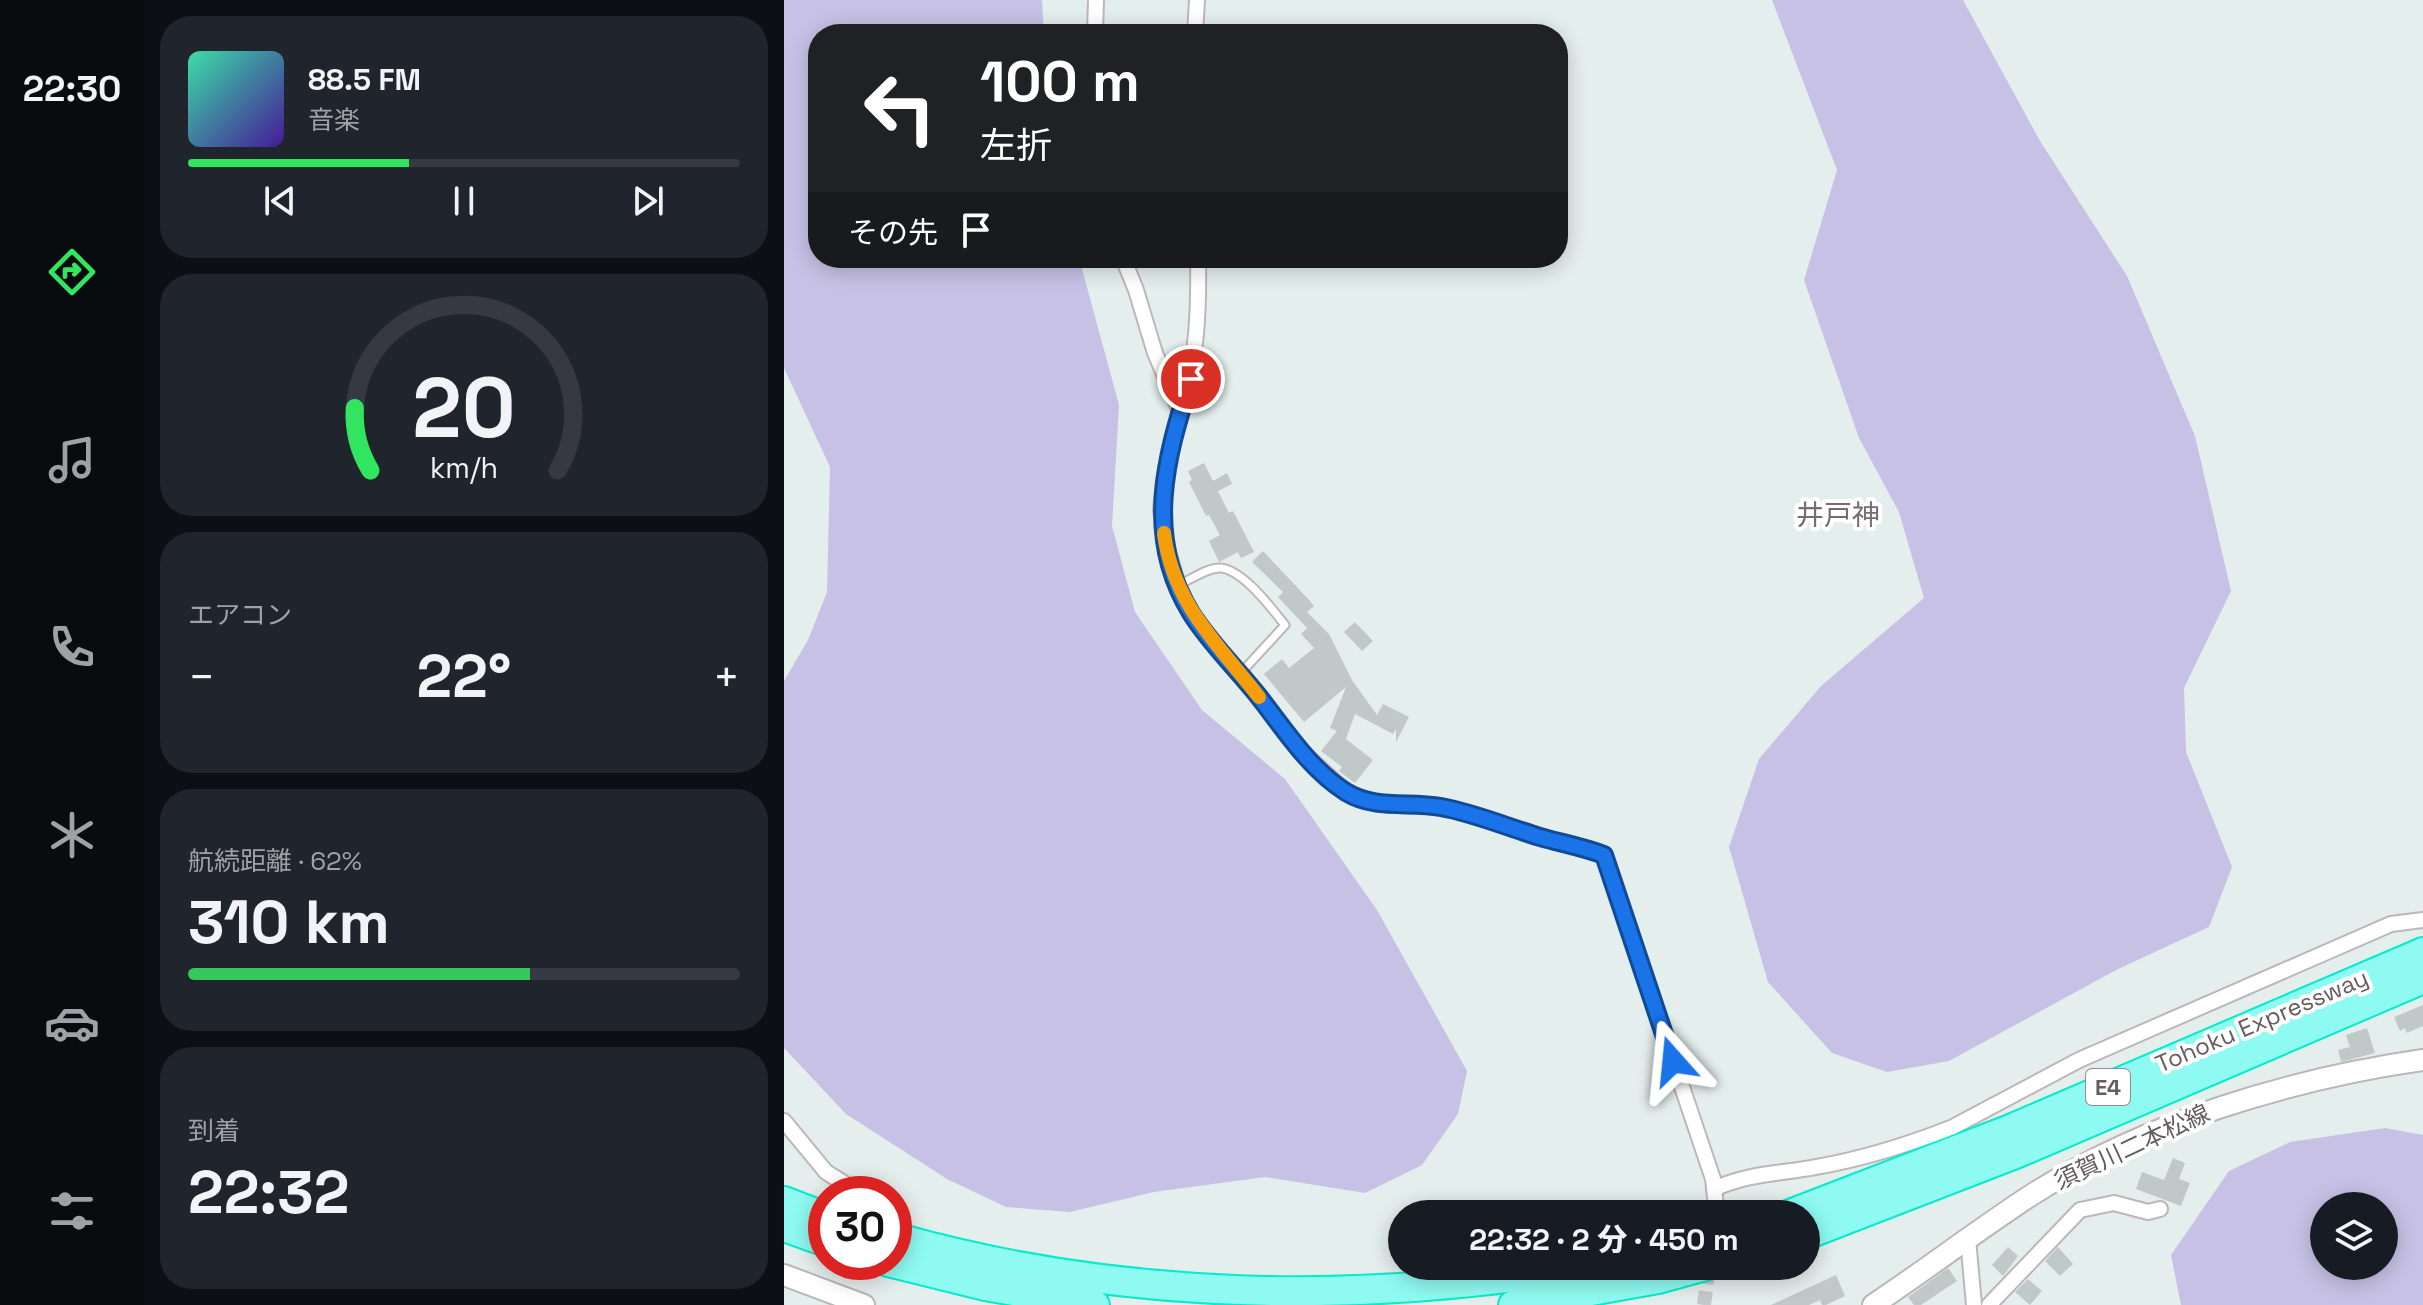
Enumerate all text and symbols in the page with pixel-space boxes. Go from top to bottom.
text: 100 m [980,46,1140,117]
icon: left [848,56,952,160]
text: 88.5 FM [308,60,421,99]
text: 22:30 [23,66,121,112]
text: 音楽 [308,103,360,137]
text: 左折 [980,123,1052,169]
icon: previous [258,179,302,223]
icon: pause [442,179,486,223]
icon: next [626,179,670,223]
icon: arrive [954,208,998,252]
text: その先 [848,213,938,252]
icon: directions [44,244,100,300]
pin [1157,345,1225,413]
text: 20 [412,354,516,460]
icon: arrive [1169,357,1213,401]
icon: music [44,432,100,488]
text: km/h [430,450,498,486]
district label: 井戸神 [1796,497,1880,533]
text: エアコン [188,598,292,632]
icon: phone [44,619,100,675]
text: 22° [417,638,511,715]
text: − [188,649,215,705]
text: + [713,649,740,705]
icon: climate [44,807,100,863]
text: 航続距離 · 62% [188,844,362,878]
text: 310 km [188,884,390,961]
street label: Tohoku Expressway [2151,962,2373,1079]
icon: car [44,995,100,1051]
position arrow [1631,1019,1715,1103]
road number: E4 [2086,1069,2130,1105]
street label: 須賀川二本松線 [2049,1097,2214,1196]
text: 到着 [188,1114,240,1148]
text: 22:32 [188,1154,349,1231]
speed limit sign: 30 [808,1176,912,1280]
icon: filters [44,1183,100,1239]
map controls [2310,1192,2398,1280]
button: layers [2310,1192,2398,1280]
text: 22:32 · 2 分 · 450 m [1469,1220,1739,1259]

